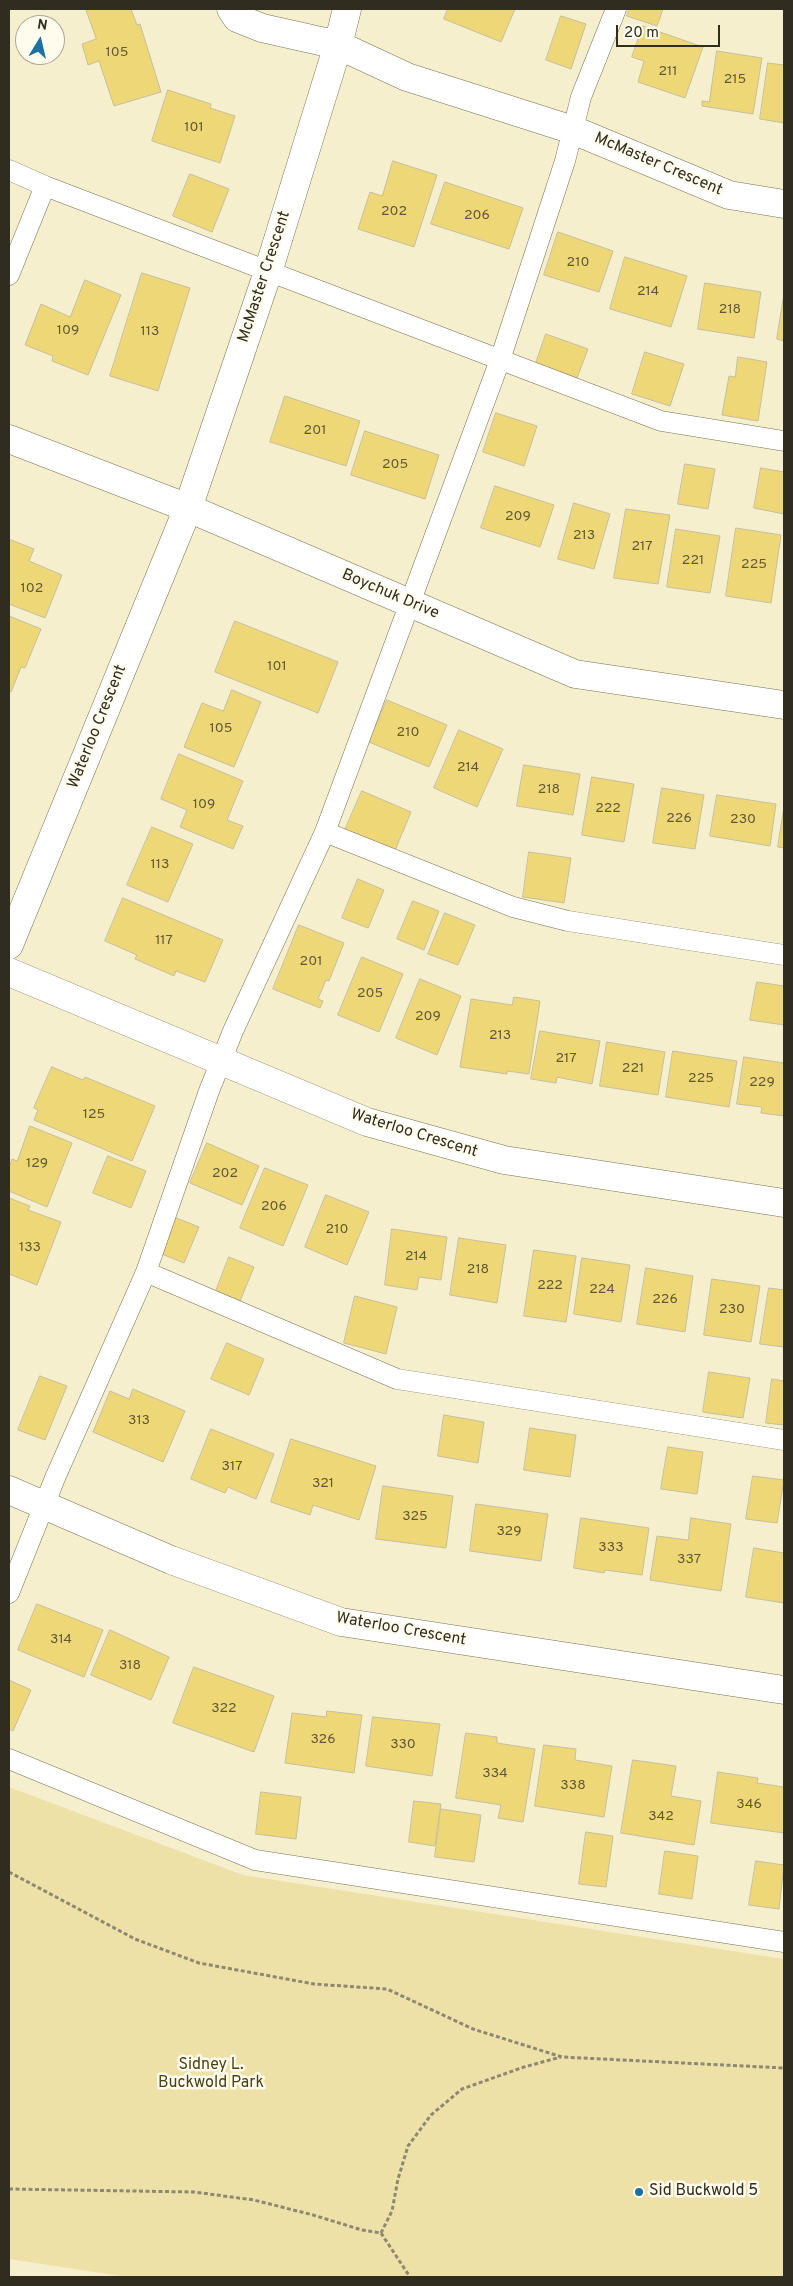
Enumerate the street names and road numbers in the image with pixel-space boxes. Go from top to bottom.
street label: McMaster Crescent [591,129,725,201]
street label: McMaster Crescent [235,209,295,345]
street label: Boychuk Drive [338,566,442,624]
street label: Waterloo Crescent [64,662,132,792]
street label: Waterloo Crescent [348,1106,480,1162]
street label: Waterloo Crescent [334,1609,468,1651]

